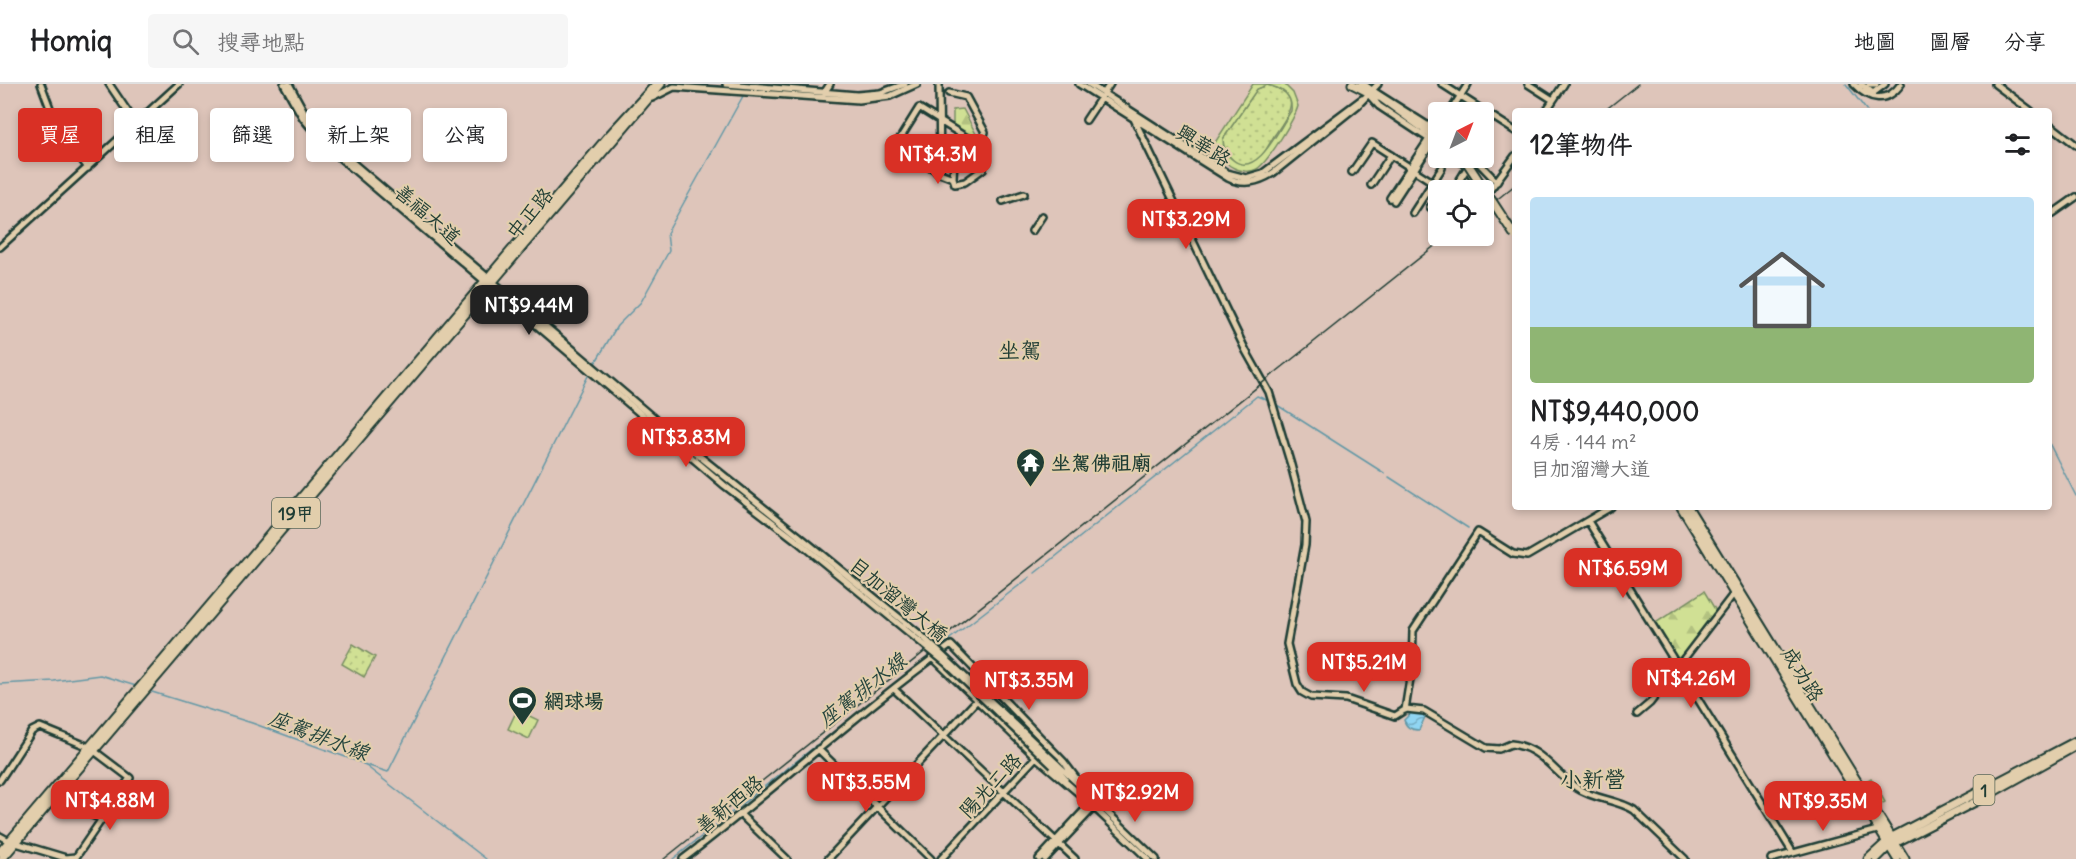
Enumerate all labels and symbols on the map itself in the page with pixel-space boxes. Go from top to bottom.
north arrow [1428,102,1494,168]
street label: 興華路 [1172,119,1237,172]
pin: NT$4.3M [883,134,993,185]
street label: 善福大道 [390,178,466,250]
street label: 中正路 [500,181,559,244]
pin: NT$3.29M [1124,199,1248,250]
pin: NT$9.44M [467,285,591,336]
district label: 坐駕 [998,336,1042,364]
pin: NT$3.83M [624,417,748,468]
temple icon: 坐駕佛祖廟 [1014,446,1046,488]
place label: 坐駕佛祖廟 [1051,450,1151,475]
road number: 19甲 [272,498,320,528]
pin: NT$6.59M [1561,548,1685,599]
street label: 目加溜灣大橋 [845,552,953,646]
pin: NT$5.21M [1302,642,1426,693]
street label: 成功路 [1777,642,1830,707]
water label: 座駕排水線 [812,646,912,733]
pin: NT$4.26M [1629,658,1753,709]
pin: NT$3.35M [967,660,1091,711]
sports icon: 網球場 [507,684,539,726]
place label: 網球場 [544,688,604,713]
water label: 座駕排水線 [265,704,374,767]
street label: 陽光二路 [954,746,1027,823]
pin: NT$3.55M [804,762,928,813]
district label: 小新營 [1560,765,1626,793]
street label: 善新西路 [690,768,769,839]
pin: NT$2.92M [1073,772,1197,823]
road number: 1 [1974,775,1994,805]
pin: NT$4.88M [48,780,172,831]
pin: NT$9.35M [1761,781,1885,832]

